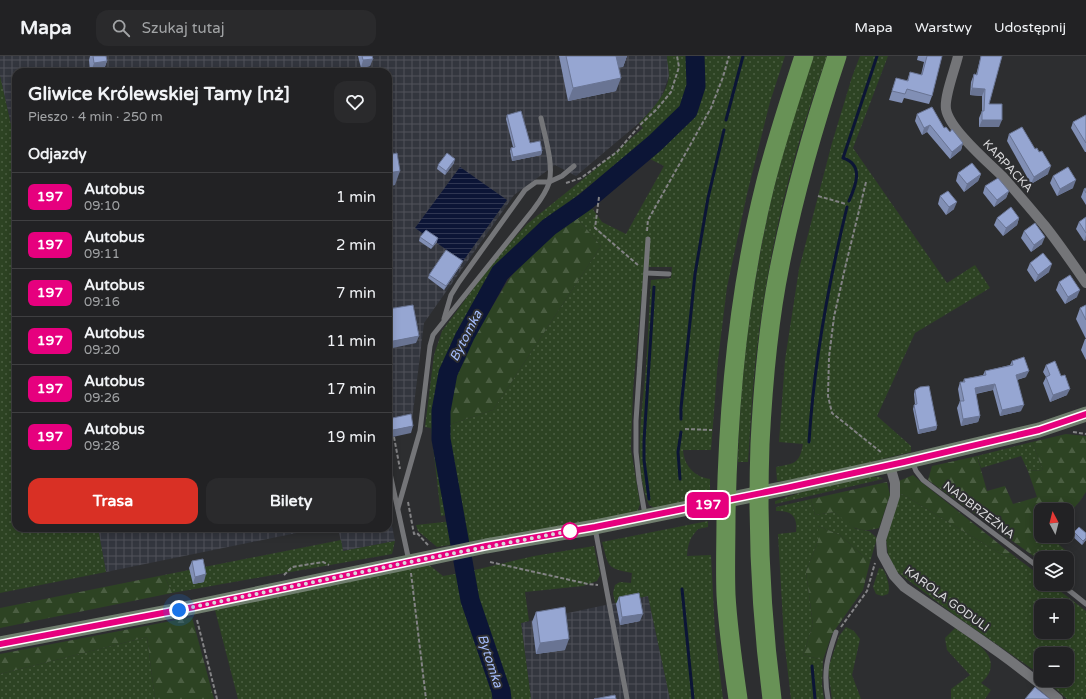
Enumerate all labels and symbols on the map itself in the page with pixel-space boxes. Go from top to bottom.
street label: KARPACKA [980,137,1036,195]
water label: Bytomka [446,307,486,364]
street label: NADBRZEŻNA [940,479,1018,541]
line badge: 197 [685,492,731,518]
north arrow [1034,503,1074,543]
unlabelled marker [561,522,579,540]
street label: KAROLA GODULI [902,564,992,634]
your location [169,600,189,620]
water label: Bytomka [474,632,506,690]

